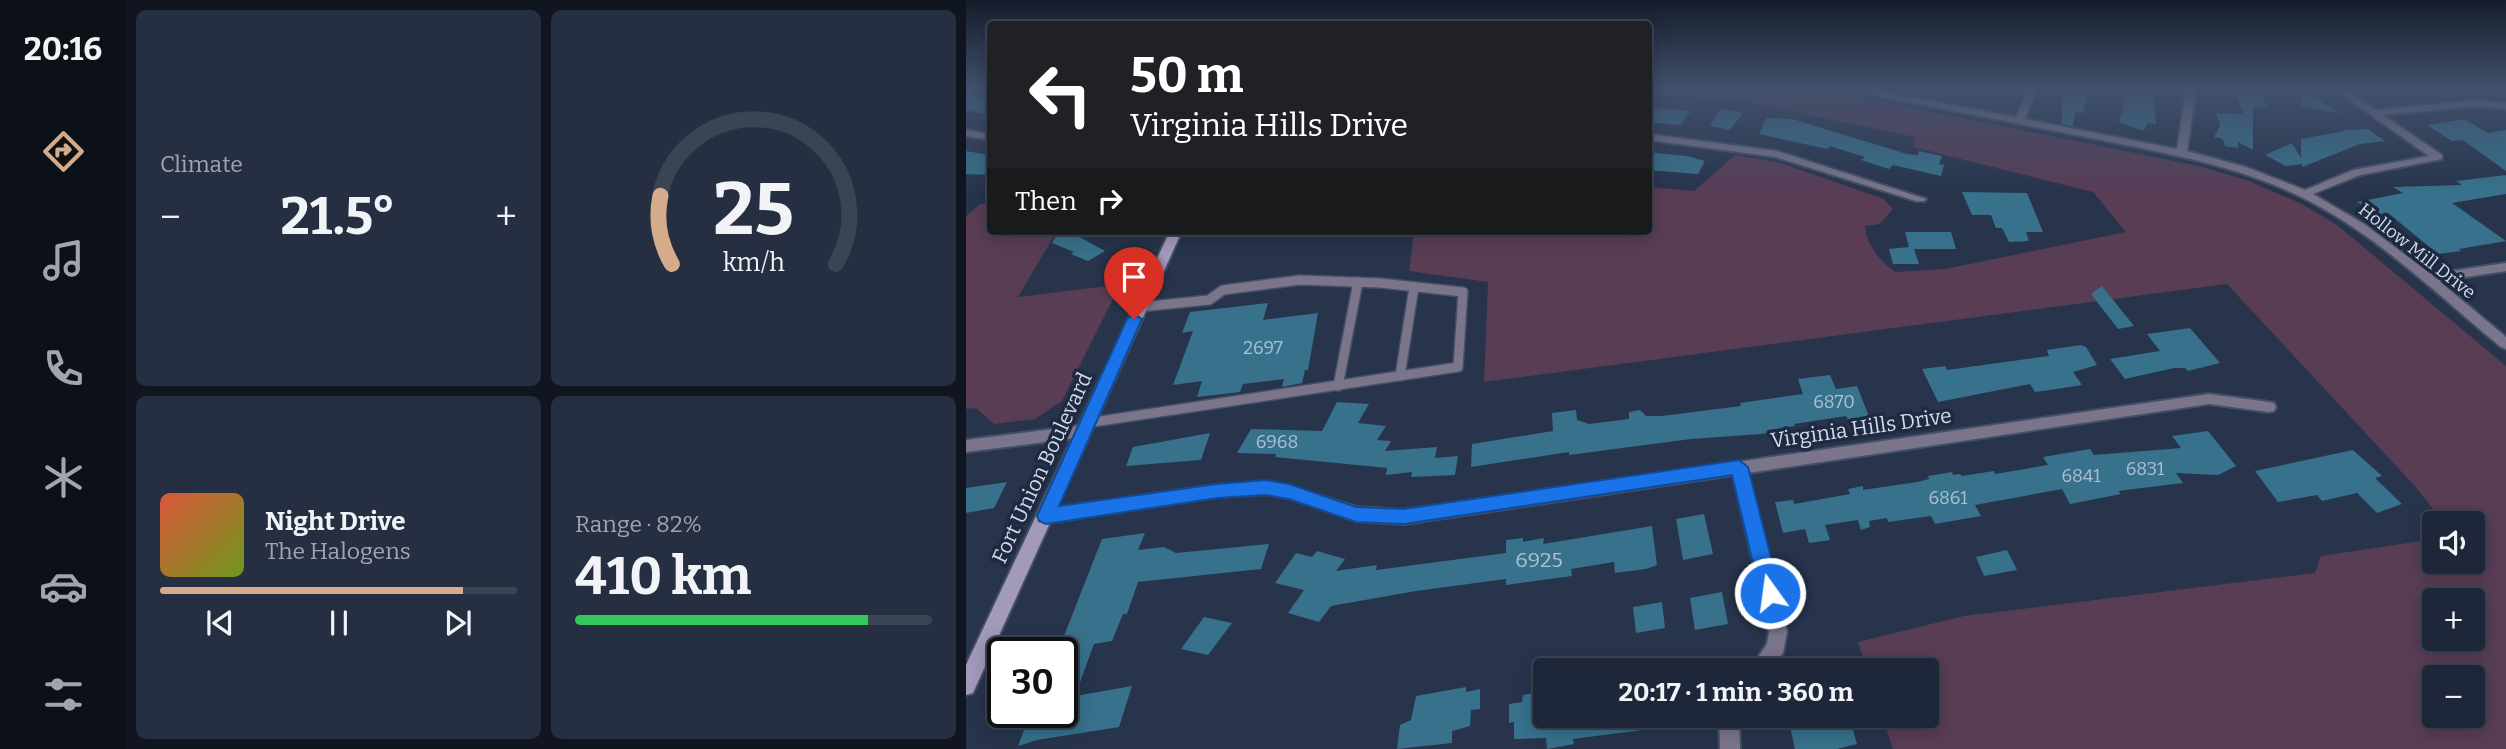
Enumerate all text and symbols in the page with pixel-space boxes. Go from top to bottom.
text: 20:16 [24,30,102,68]
text: 50 m [1130,46,1243,105]
icon: left [1015,49,1106,140]
text: Virginia Hills Drive [1130,106,1408,144]
icon: directions [39,127,88,176]
text: Climate [160,150,243,178]
text: 25 [713,166,794,253]
icon: right [1091,182,1129,220]
text: 21.5° [281,185,396,248]
text: Then [1015,186,1077,217]
text: − [160,194,181,240]
text: + [495,194,517,240]
street label: Hollow Mill Drive [2354,198,2480,304]
icon: music [39,236,88,285]
pin [1104,247,1164,319]
text: km/h [723,248,785,278]
icon: arrive [1115,258,1153,296]
house number: 2697 [1243,337,1283,359]
icon: phone [39,344,88,393]
street label: Fort Union Boulevard [986,368,1098,568]
house number: 6870 [1813,391,1855,413]
street label: Virginia Hills Drive [1769,402,1953,454]
house number: 6968 [1256,431,1298,453]
icon: climate [39,453,88,502]
house number: 6831 [2126,458,2165,480]
house number: 6841 [2061,465,2101,487]
house number: 6861 [1928,487,1968,509]
text: Night Drive [265,506,406,537]
text: Range · 82% [575,510,702,538]
map controls [2422,511,2485,728]
button: sound [2422,511,2485,574]
text: The Halogens [265,537,411,565]
text: 410 km [575,545,751,608]
house number: 6925 [1515,547,1563,573]
position arrow [1733,556,1807,630]
icon: car [39,562,88,611]
button: + [2422,588,2485,651]
icon: previous [201,604,239,642]
icon: pause [320,604,358,642]
icon: next [439,604,477,642]
speed limit sign: 30 [987,637,1078,728]
button: − [2422,665,2485,728]
icon: filters [39,670,88,719]
text: 20:17 · 1 min · 360 m [1618,677,1854,708]

